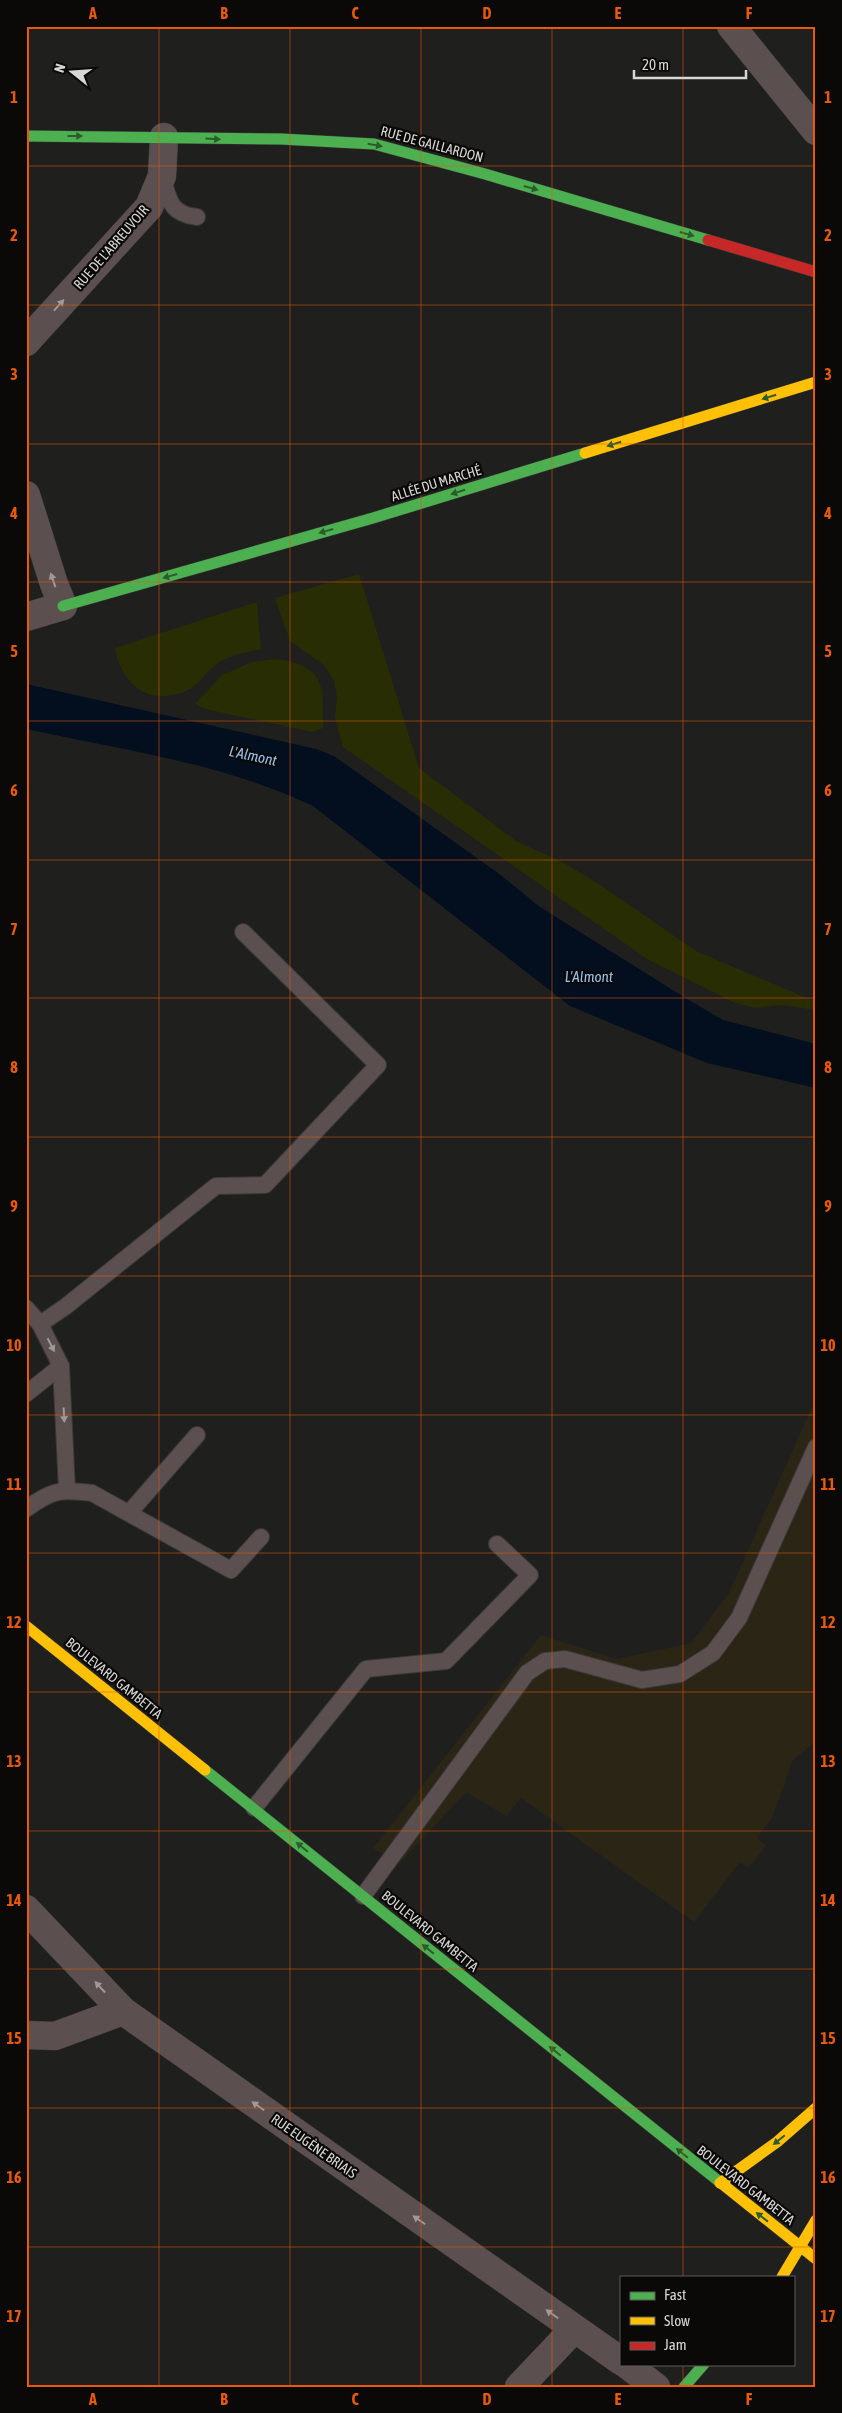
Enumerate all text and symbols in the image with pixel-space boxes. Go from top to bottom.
text: A [88,4,97,22]
text: B [220,4,228,22]
text: C [351,4,359,22]
text: D [483,4,492,22]
text: E [615,4,622,22]
text: F [746,4,753,22]
north arrow [48,48,98,98]
scale bar [634,48,747,80]
text: 20 m [642,56,669,73]
text: N [51,62,68,74]
text: 1 [10,88,18,106]
text: 1 [824,88,832,106]
street label: RUE DE GAILLARDON [379,123,485,165]
one-way arrow [67,133,83,141]
one-way arrow [205,136,221,144]
one-way arrow [367,141,383,149]
one-way arrow [524,184,539,192]
street label: RUE DE L'ABREUVOIR [70,202,152,292]
text: 2 [10,226,18,244]
text: 2 [824,226,832,244]
one-way arrow [680,230,695,238]
one-way arrow [53,300,65,312]
text: 3 [10,365,18,383]
text: 3 [824,365,832,383]
one-way arrow [761,393,776,401]
one-way arrow [606,441,621,449]
street label: ALLÉE DU MARCHÉ [389,462,483,504]
one-way arrow [451,488,466,496]
text: 4 [9,504,18,522]
text: 4 [823,504,832,522]
one-way arrow [319,527,334,535]
one-way arrow [162,572,177,580]
one-way arrow [49,573,56,588]
text: 5 [10,642,18,660]
text: 5 [824,642,832,660]
water label: L'Almont [228,742,279,769]
text: 6 [10,781,18,799]
text: 6 [824,781,832,799]
text: 7 [10,920,18,938]
text: 7 [824,920,832,938]
water label: L'Almont [565,968,614,985]
text: 8 [10,1058,18,1076]
text: 8 [824,1058,832,1076]
text: 9 [10,1197,18,1215]
text: 9 [824,1197,832,1215]
text: 10 [6,1336,22,1354]
text: 10 [820,1336,836,1354]
one-way arrow [47,1338,55,1353]
one-way arrow [60,1407,68,1423]
text: 11 [6,1475,22,1493]
text: 11 [820,1475,836,1493]
text: 12 [6,1613,22,1631]
text: 12 [820,1613,836,1631]
street label: BOULEVARD GAMBETTA [63,1634,166,1722]
text: 13 [6,1752,22,1770]
text: 13 [820,1752,836,1770]
one-way arrow [296,1841,309,1852]
street label: BOULEVARD GAMBETTA [379,1887,482,1975]
text: 14 [6,1891,22,1909]
text: 14 [820,1891,836,1909]
one-way arrow [422,1944,435,1955]
one-way arrow [94,1982,106,1994]
text: 15 [6,2029,22,2047]
text: 15 [820,2029,836,2047]
one-way arrow [549,2046,562,2057]
one-way arrow [251,2101,264,2111]
street label: RUE EUGÈNE BRIAIS [268,2111,360,2181]
one-way arrow [772,2134,785,2145]
street label: BOULEVARD GAMBETTA [694,2142,798,2228]
one-way arrow [675,2147,688,2158]
text: 16 [6,2168,22,2186]
text: 16 [820,2168,836,2186]
one-way arrow [756,2211,769,2222]
one-way arrow [412,2215,426,2225]
legend [620,2276,794,2366]
text: Fast [664,2286,686,2303]
text: 17 [6,2307,22,2325]
text: 17 [820,2307,836,2325]
one-way arrow [546,2308,559,2319]
text: Slow [664,2312,690,2329]
text: Jam [664,2336,687,2353]
text: A [88,2390,97,2408]
text: B [220,2390,228,2408]
text: C [351,2390,359,2408]
text: D [483,2390,492,2408]
text: E [615,2390,622,2408]
text: F [746,2390,753,2408]

